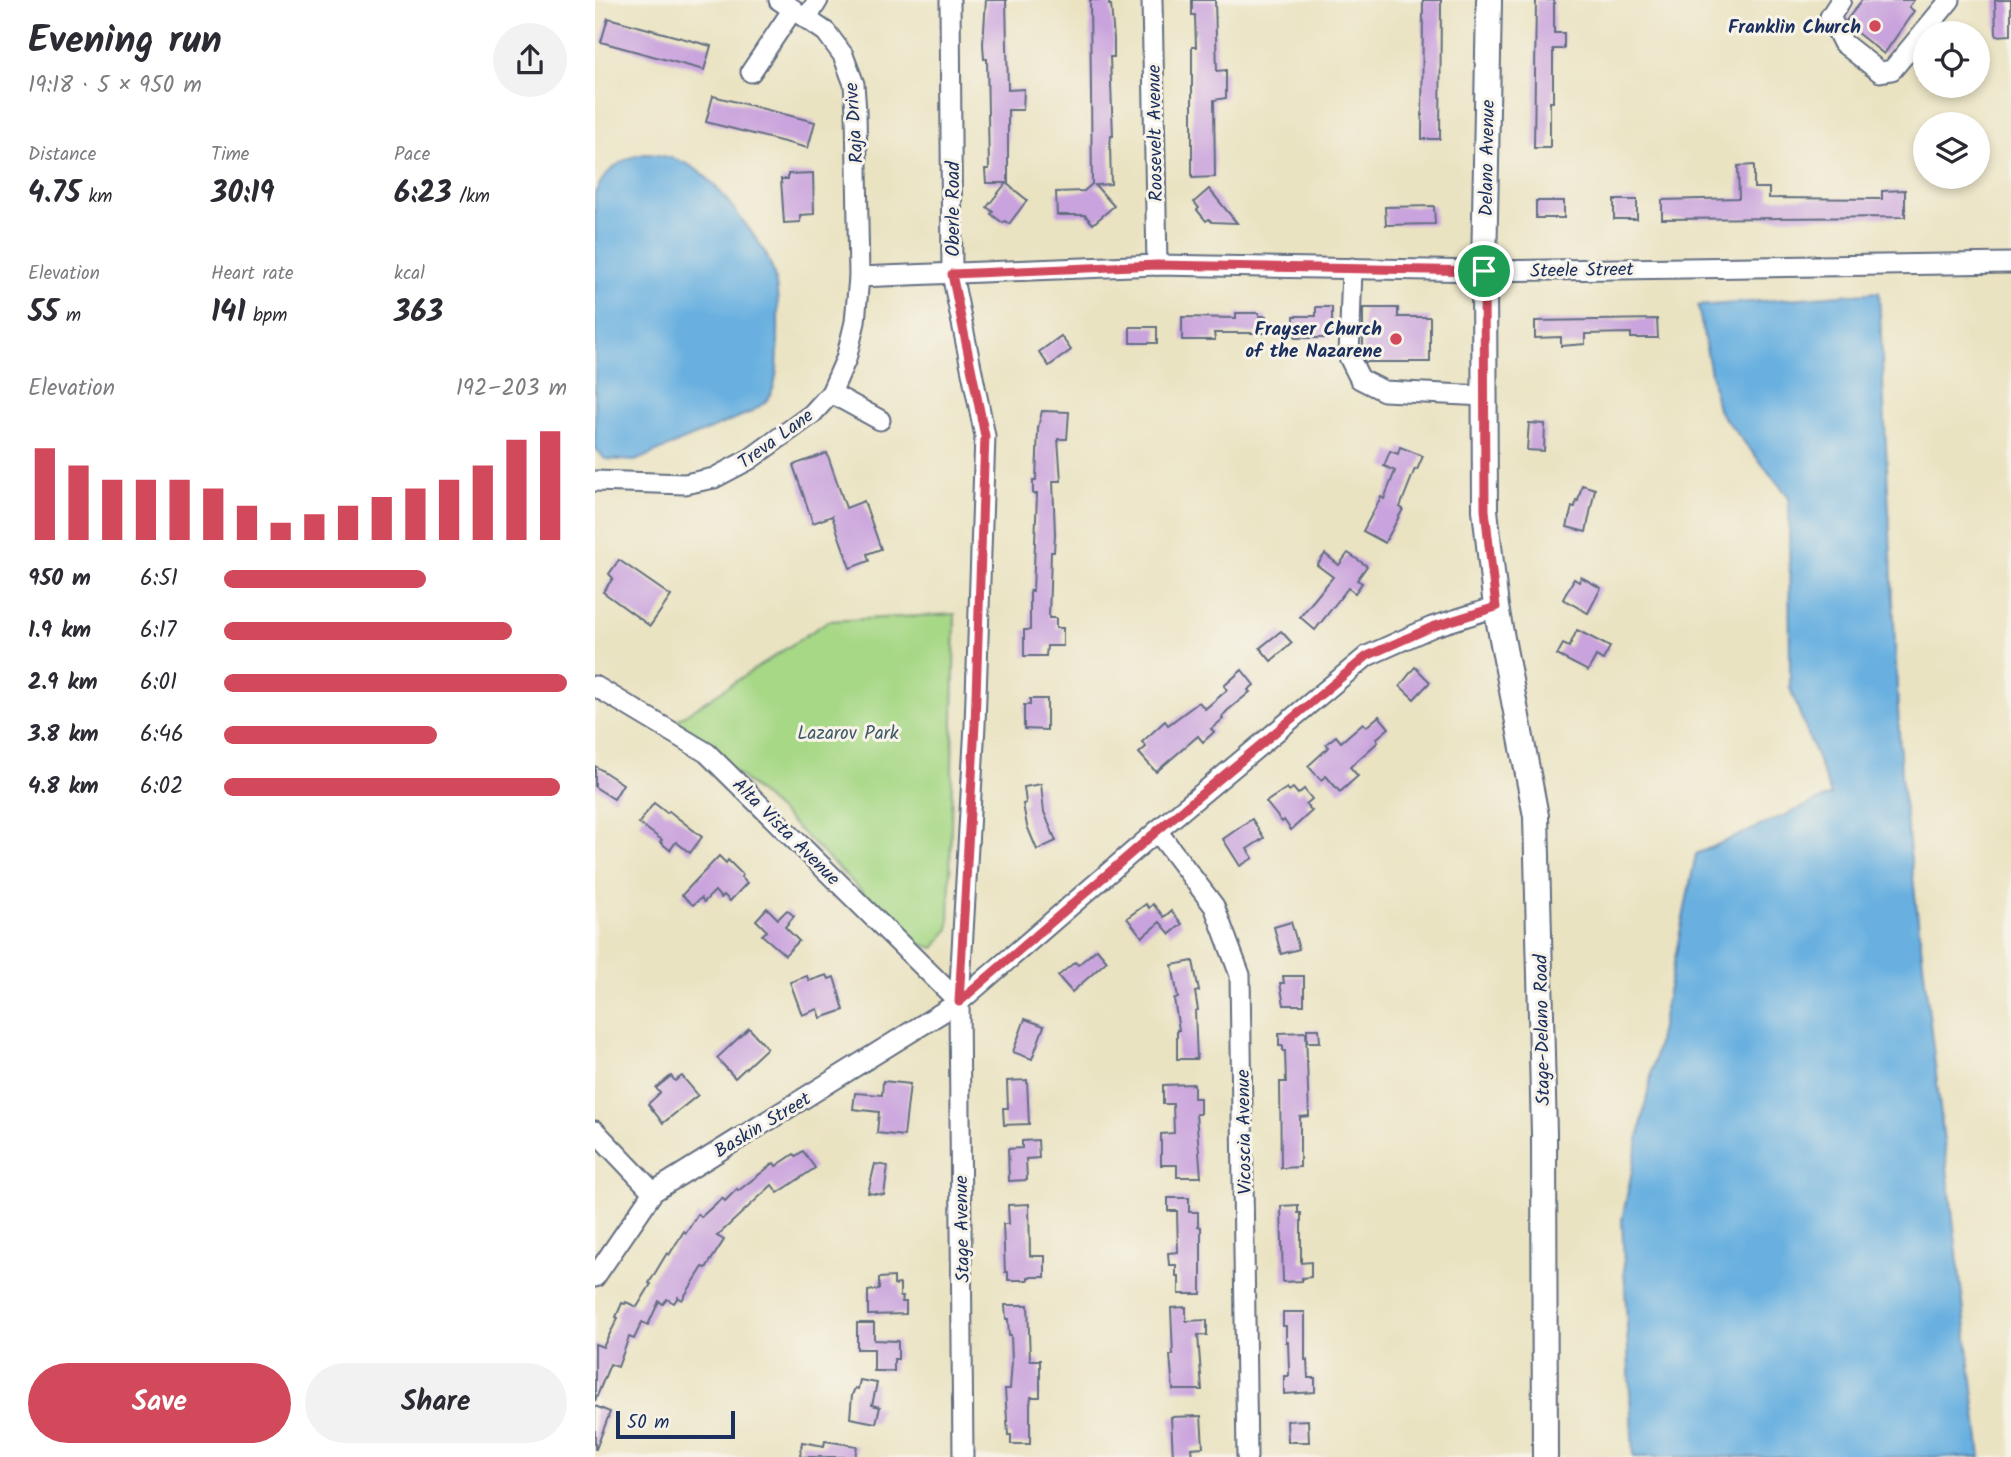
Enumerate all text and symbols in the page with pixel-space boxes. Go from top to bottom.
text: Evening run [28,12,222,72]
place label: Franklin Church [1728,13,1861,43]
marker: Franklin Church [1867,18,1883,34]
map controls [1913,21,1990,189]
button: locate [1913,21,1990,98]
button: share [493,23,567,97]
street label: Roosevelt Avenue [1140,64,1172,202]
text: 19:18 · 5 × 950 m [28,68,202,104]
street label: Raja Drive [837,81,873,164]
street label: Delano Avenue [1472,99,1504,217]
button: layers [1913,112,1990,189]
text: Distance [28,140,96,170]
text: Time [211,140,249,170]
text: Pace [394,140,430,170]
street label: Oberle Road [939,161,969,257]
text: 4.75 [28,170,81,218]
text: 30:19 [211,170,274,218]
text: 6:23 [394,170,452,218]
text: km [81,182,112,212]
text: /km [452,182,490,212]
pin [1454,241,1514,301]
icon: arrive [1465,252,1503,290]
street label: Steele Street [1530,255,1635,287]
text: Elevation [28,259,100,289]
text: Heart rate [211,259,294,289]
text: kcal [394,259,425,289]
text: 55 [28,289,58,337]
text: 141 [211,289,245,337]
text: 363 [394,289,443,337]
text: m [58,301,81,331]
text: bpm [245,301,287,331]
place label: Frayser Church of the Nazarene [1245,315,1382,367]
marker: Frayser Church of the Nazarene [1388,331,1404,347]
text: Elevation [28,371,115,407]
text: 192–203 m [456,371,567,407]
street label: Treva Lane [732,401,821,477]
text: 950 m [28,561,91,597]
text: 6:51 [140,561,178,597]
text: 1.9 km [28,613,91,649]
text: 6:17 [140,613,176,649]
text: 2.9 km [28,665,98,701]
text: 6:01 [140,665,177,701]
text: 3.8 km [28,717,99,753]
text: 6:46 [140,717,184,753]
park label: Lazarov Park [797,719,899,749]
text: 4.8 km [28,769,99,805]
text: 6:02 [140,769,183,805]
street label: Alta Vista Avenue [725,771,847,894]
street label: Stage-Delano Road [1527,953,1559,1106]
street label: Vicoscia Avenue [1229,1069,1261,1195]
street label: Baskin Street [709,1085,818,1167]
street label: Stage Avenue [947,1175,979,1283]
button: Save [28,1363,291,1443]
button: Share [305,1363,567,1443]
scale bar [616,1408,735,1440]
text: 50 m [627,1408,669,1438]

